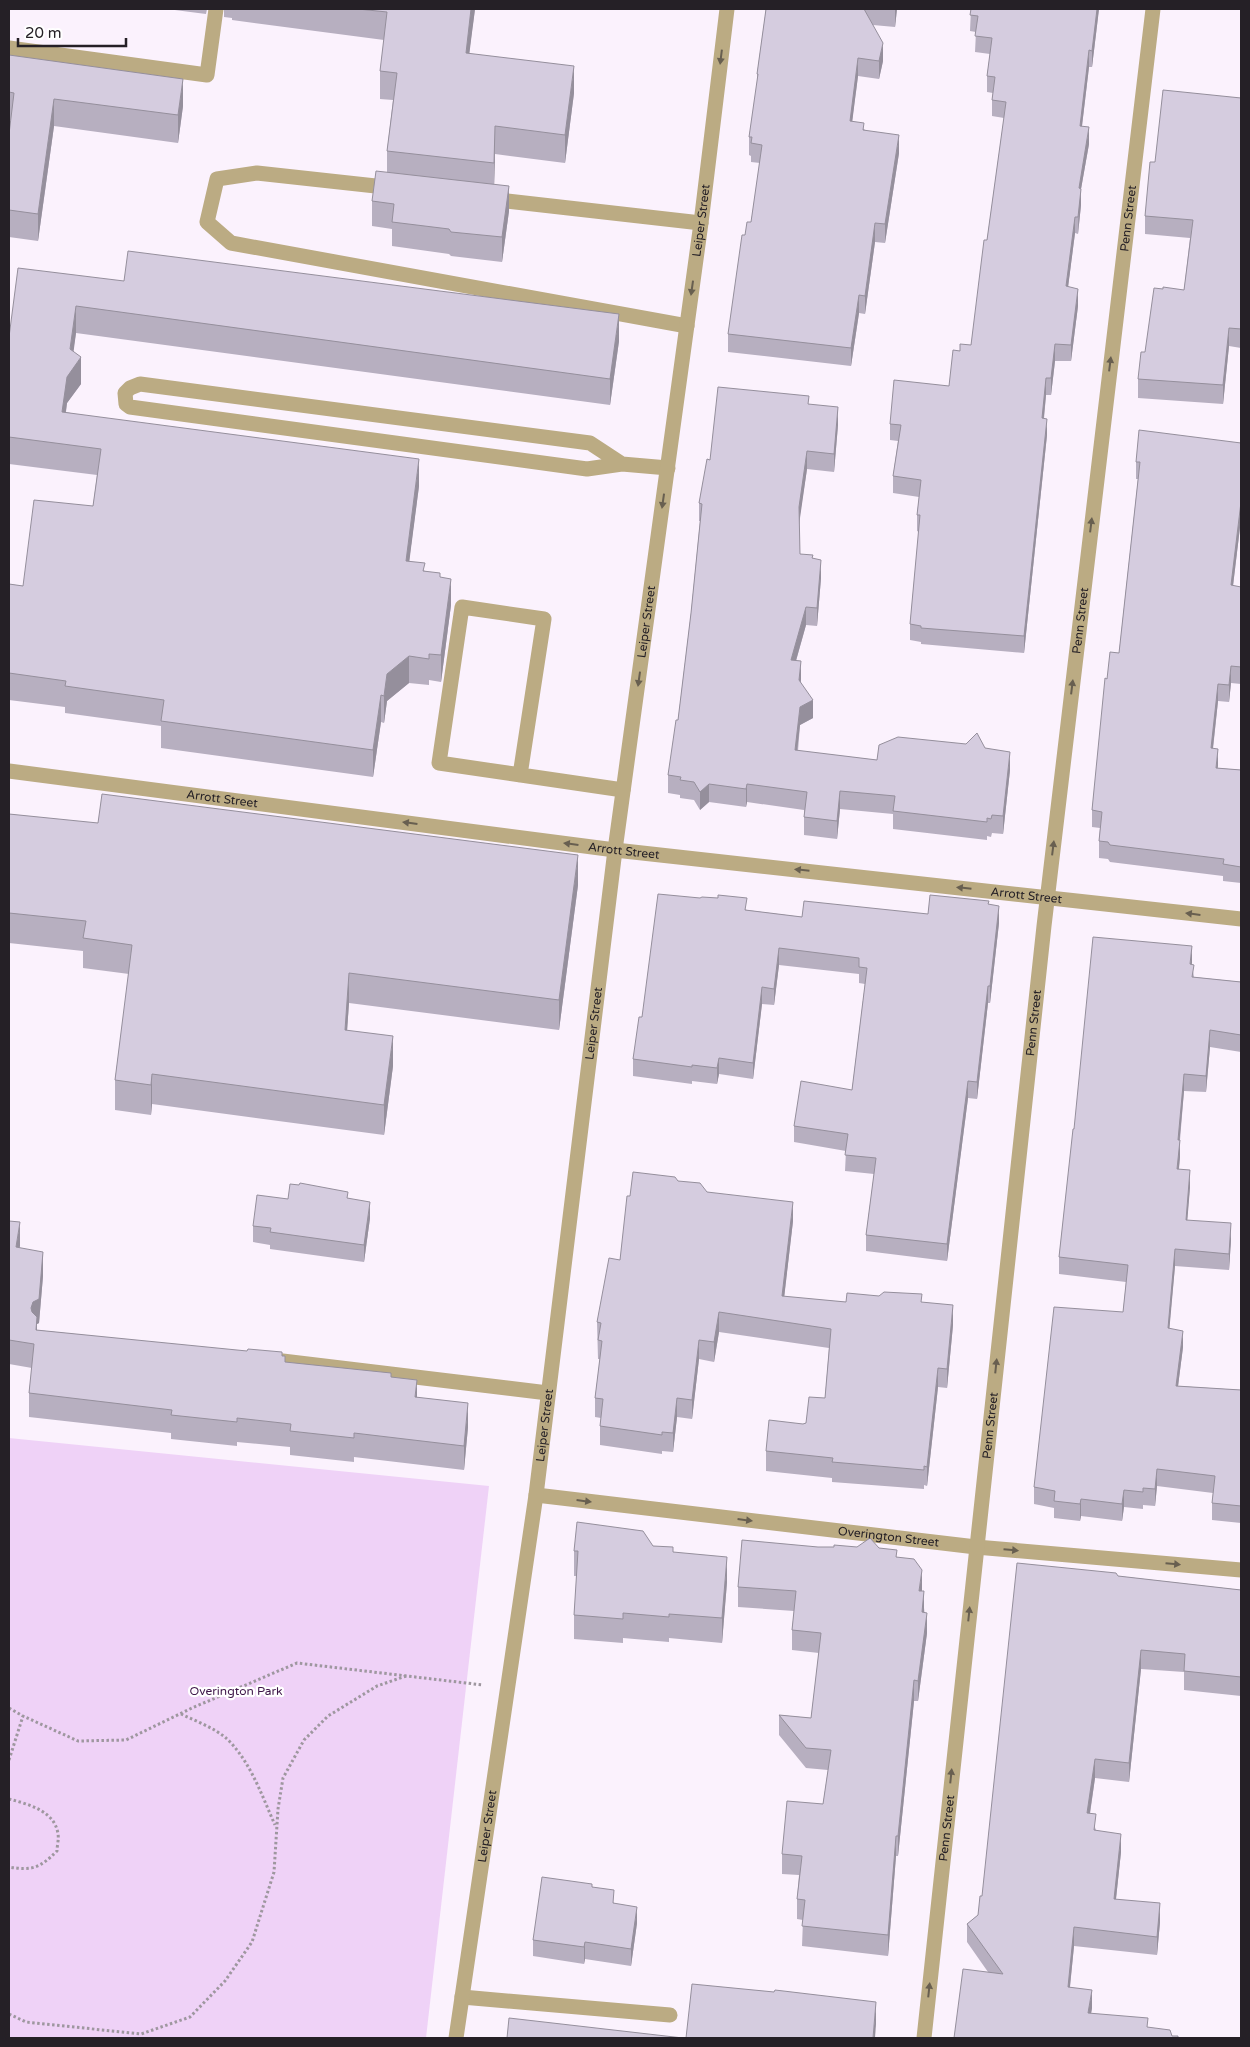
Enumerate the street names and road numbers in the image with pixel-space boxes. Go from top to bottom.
street label: Leiper Street [689,183,713,258]
street label: Penn Street [1117,184,1139,252]
street label: Leiper Street [634,584,658,659]
street label: Penn Street [1069,586,1091,655]
street label: Arrott Street [186,787,259,810]
street label: Arrott Street [587,840,661,862]
street label: Arrott Street [990,884,1063,906]
street label: Leiper Street [582,986,605,1061]
street label: Penn Street [1023,989,1044,1057]
street label: Leiper Street [533,1388,556,1463]
street label: Penn Street [980,1391,1001,1460]
street label: Overington Street [837,1524,940,1550]
street label: Leiper Street [475,1789,500,1864]
street label: Penn Street [936,1794,957,1862]

